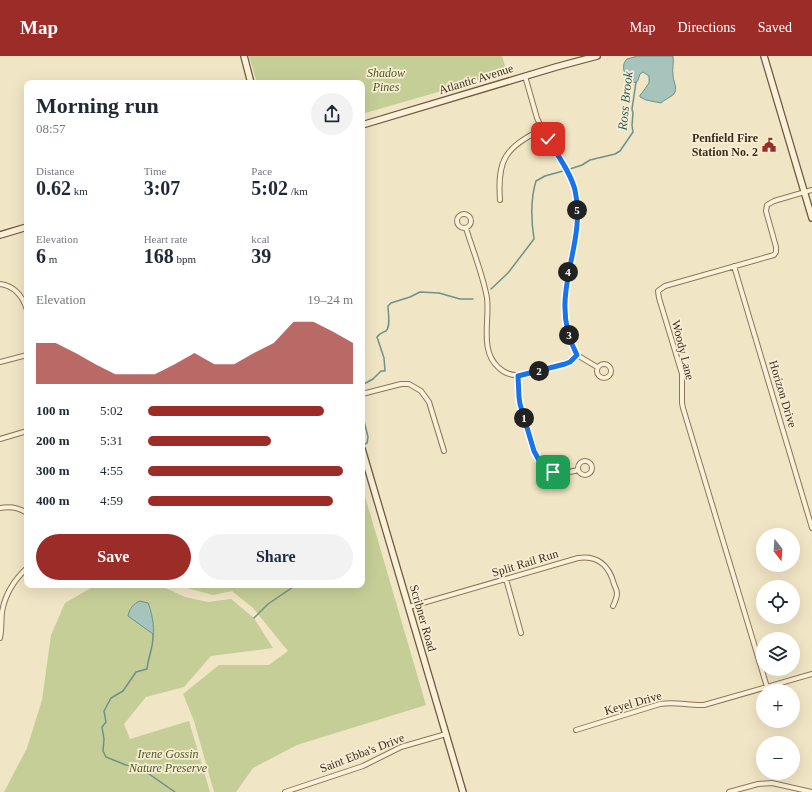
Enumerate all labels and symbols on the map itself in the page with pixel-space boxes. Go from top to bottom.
street label: Atlantic Avenue [437,61,515,97]
park label: Shadow Pines [367,66,405,94]
water label: Ross Brook [614,71,636,132]
pin [531,122,565,156]
place label: Penfield Fire Station No. 2 [692,131,759,159]
public building icon: Penfield Fire Station No. 2 [761,137,777,153]
pin: 5 [567,200,587,220]
pin: 4 [558,262,578,282]
street label: Woody Lane [669,319,697,381]
pin: 3 [559,325,579,345]
street label: Horizon Drive [766,359,800,429]
pin: 2 [529,361,549,381]
pin: 1 [514,408,534,428]
pin [536,455,570,489]
north arrow [756,528,800,572]
street label: Split Rail Run [490,546,560,580]
street label: Scribner Road [407,583,439,653]
street label: Keyel Drive [603,688,663,718]
street label: Saint Ebba's Drive [318,730,406,776]
park label: Irene Gossin Nature Preserve [128,747,208,775]

